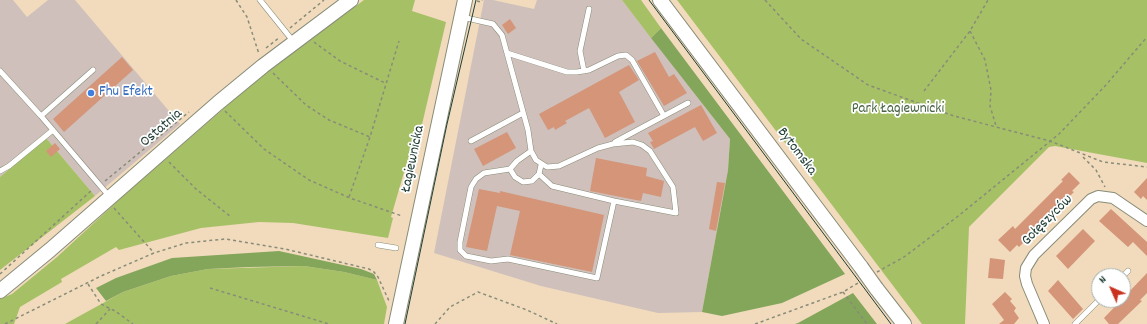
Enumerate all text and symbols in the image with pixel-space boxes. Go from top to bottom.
place label: Fhu Efekt [99,84,153,102]
marker: Fhu Efekt [86,88,96,98]
park label: Park Łagiewnicki [852,101,944,119]
street label: Ostatnia [137,106,187,152]
street label: Łagiewnicka [398,124,430,194]
street label: Bytomska [772,125,820,179]
street label: Gołęszyców [1019,192,1077,250]
north arrow [1091,268,1131,308]
text: N [1096,273,1111,288]

